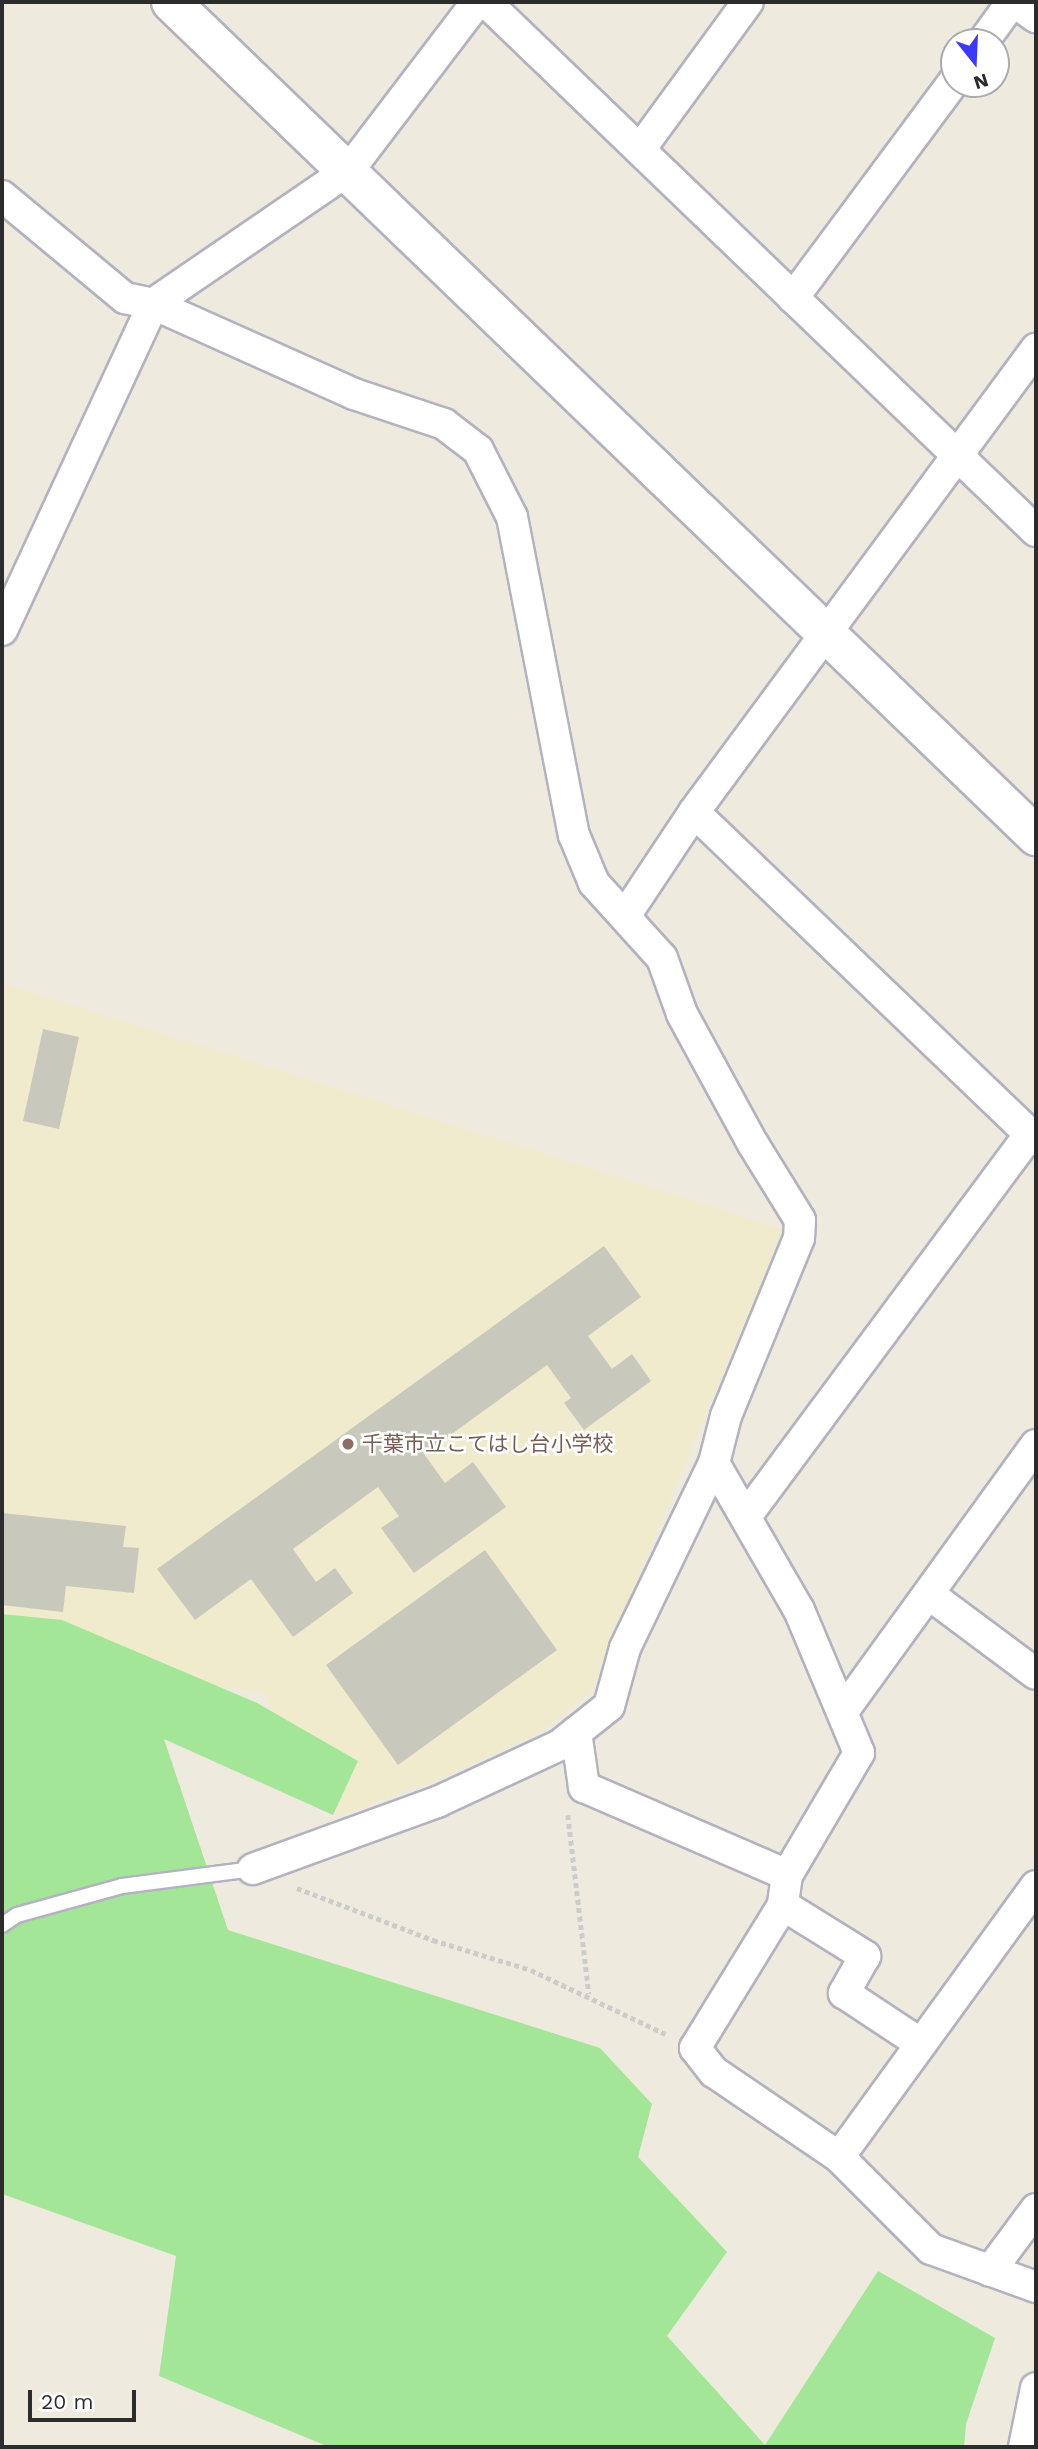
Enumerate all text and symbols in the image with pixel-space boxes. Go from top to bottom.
north arrow [940,28,1010,98]
text: N [971,68,991,95]
place label: 千葉市立こてはし台小学校 [362,1431,614,1457]
marker: 千葉市立こてはし台小学校 [340,1436,356,1452]
scale bar [32,2376,140,2420]
text: 20 m [41,2389,93,2414]

